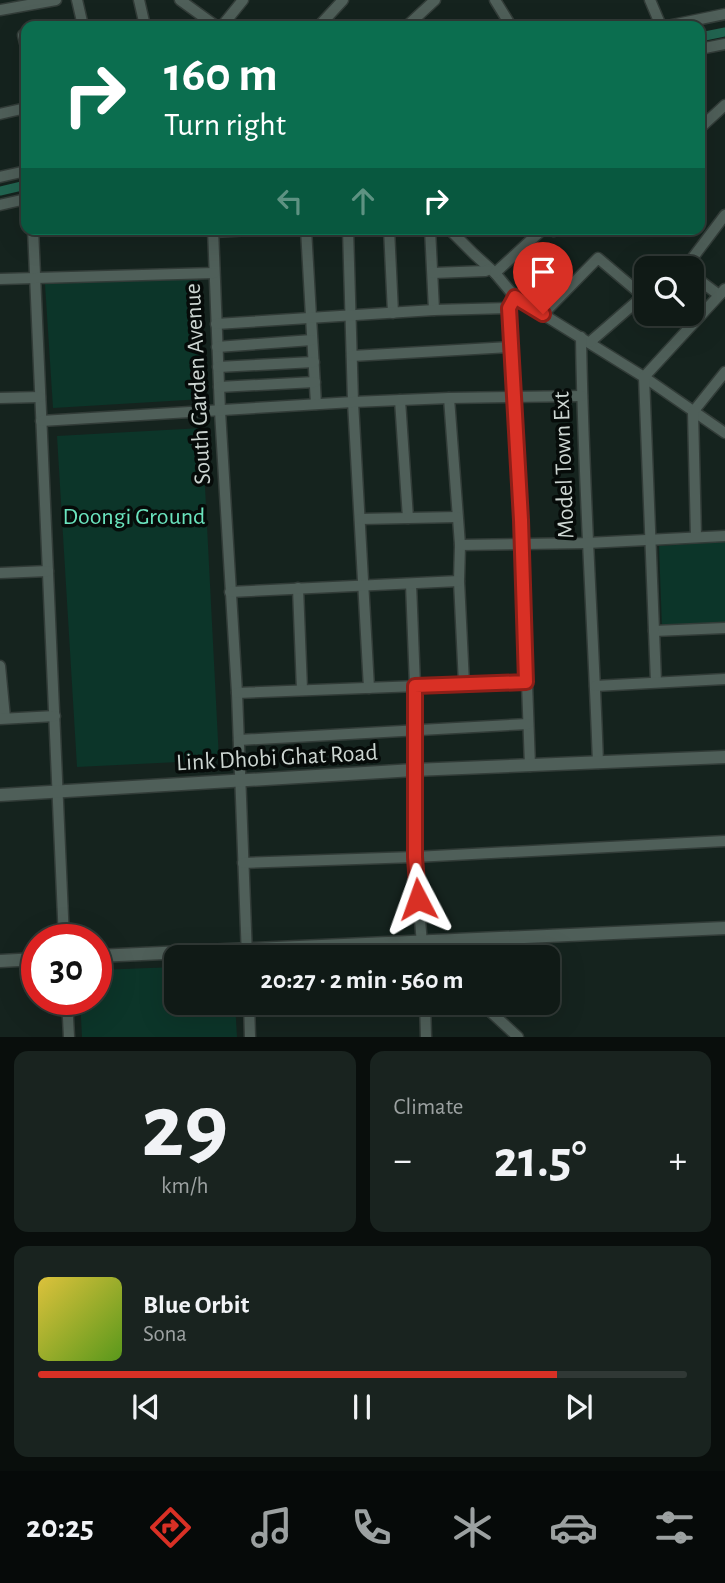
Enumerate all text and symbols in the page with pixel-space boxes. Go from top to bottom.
icon: right [49,49,140,140]
text: 160 m [164,51,278,100]
text: Turn right [164,109,286,141]
icon: left [271,182,309,220]
icon: ahead [344,182,382,220]
icon: right [417,182,455,220]
pin [513,242,573,314]
icon: arrive [524,253,562,291]
map controls [634,256,704,326]
button: search [634,256,704,326]
street label: South Garden Avenue [181,283,215,485]
street label: Model Town Ext [549,391,579,539]
park label: Doongi Ground [63,505,205,529]
street label: Link Dhobi Ghat Road [175,741,379,775]
position arrow [381,862,455,936]
speed limit sign: 30 [21,924,112,1015]
text: 20:27 · 2 min · 560 m [261,967,463,993]
text: 29 [141,1082,228,1173]
text: Climate [394,1096,463,1119]
text: 21.5° [494,1134,587,1186]
text: − [394,1142,412,1180]
text: + [669,1142,687,1180]
text: km/h [161,1175,208,1198]
text: Blue Orbit [143,1292,249,1318]
text: Sona [143,1323,187,1346]
icon: previous [127,1388,165,1426]
icon: pause [343,1388,381,1426]
icon: next [560,1388,598,1426]
icon: directions [146,1503,195,1552]
icon: music [247,1503,296,1552]
icon: phone [347,1503,396,1552]
icon: climate [448,1503,497,1552]
icon: car [549,1503,598,1552]
icon: filters [650,1503,699,1552]
text: 20:25 [26,1511,94,1543]

